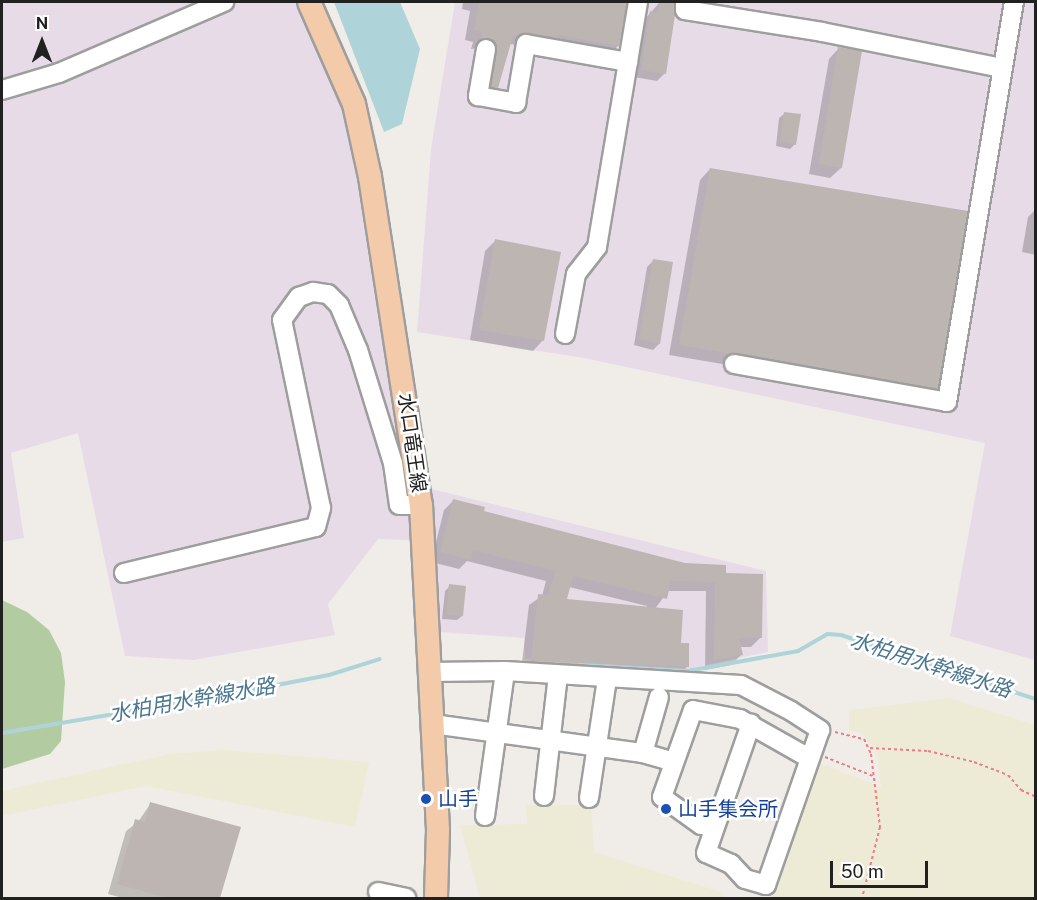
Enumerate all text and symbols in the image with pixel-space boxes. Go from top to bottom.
north arrow [12,12,72,72]
text: N [36,14,48,33]
street label: 水口竜王線 [393,392,431,494]
water label: 水柏用水幹線水路 [847,627,1015,703]
water label: 水柏用水幹線水路 [107,673,277,727]
place label: 山手 [438,787,478,811]
marker: 山手 [419,792,433,806]
place label: 山手集会所 [678,797,778,821]
marker: 山手集会所 [659,802,673,816]
scale bar [833,849,930,887]
text: 50 m [841,861,884,882]

